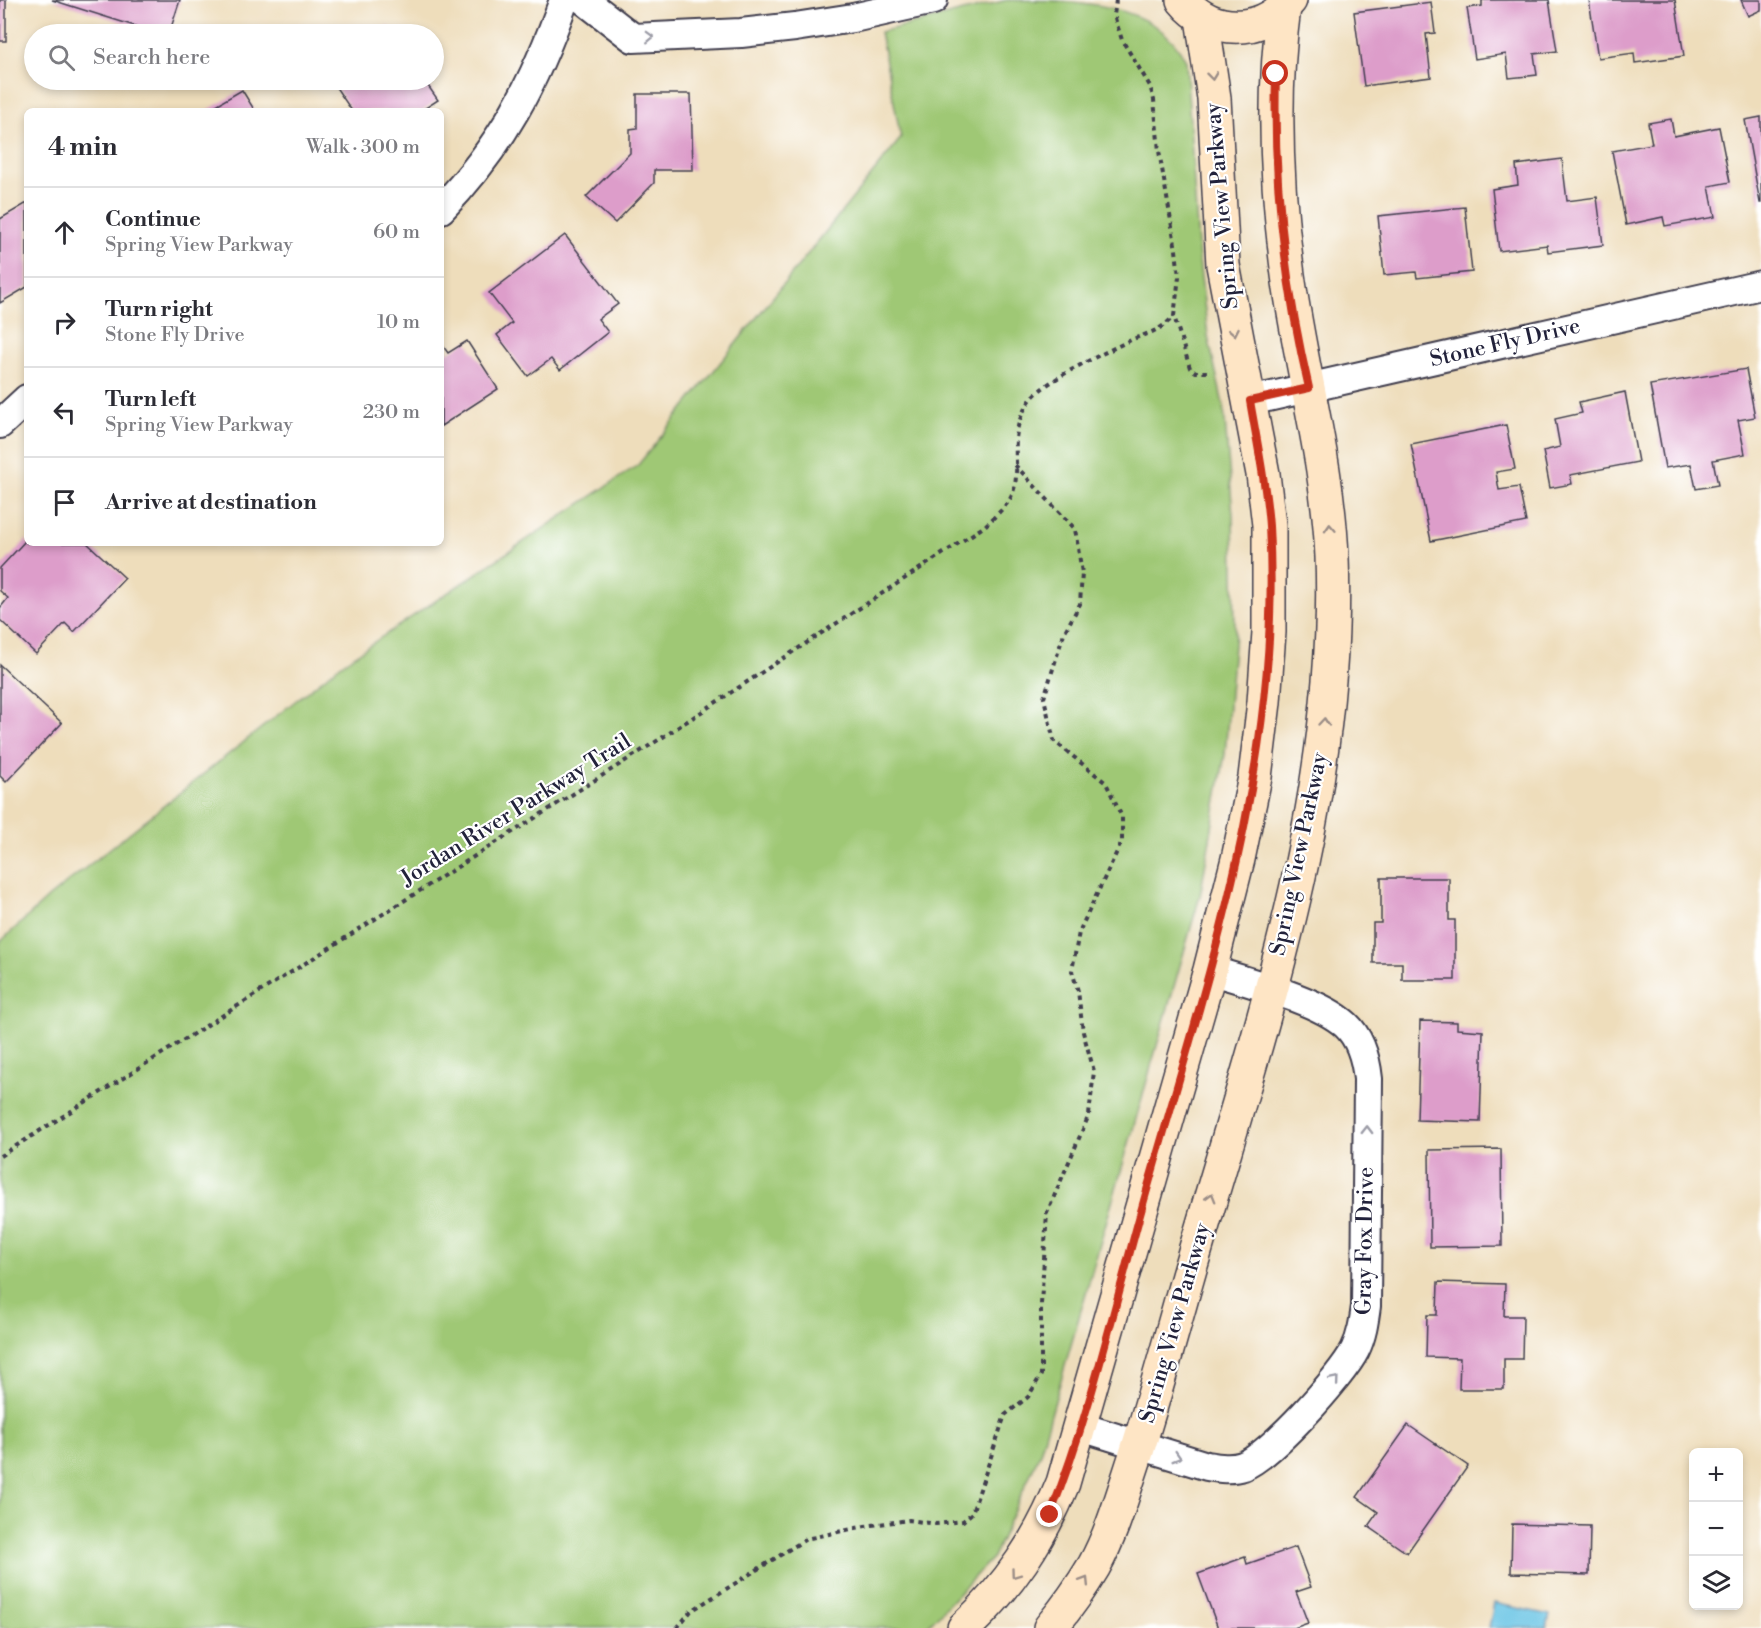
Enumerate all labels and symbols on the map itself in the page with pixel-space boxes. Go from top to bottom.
one-way arrow [646,31,655,43]
route start [1262,60,1288,86]
one-way arrow [1205,71,1217,80]
street label: Spring View Parkway [1200,102,1244,310]
street label: Stone Fly Drive [1427,313,1583,373]
one-way arrow [1227,327,1240,337]
one-way arrow [1323,523,1336,532]
one-way arrow [1317,718,1330,727]
street label: Jordan River Parkway Trail [395,728,637,893]
street label: Spring View Parkway [1264,750,1334,958]
one-way arrow [1361,1125,1373,1134]
street label: Gray Fox Drive [1350,1167,1380,1315]
one-way arrow [1204,1192,1216,1203]
street label: Spring View Parkway [1134,1220,1217,1426]
one-way arrow [1328,1376,1339,1387]
one-way arrow [1171,1450,1181,1462]
route end [1036,1501,1062,1527]
one-way arrow [1011,1567,1022,1578]
one-way arrow [1077,1577,1089,1587]

